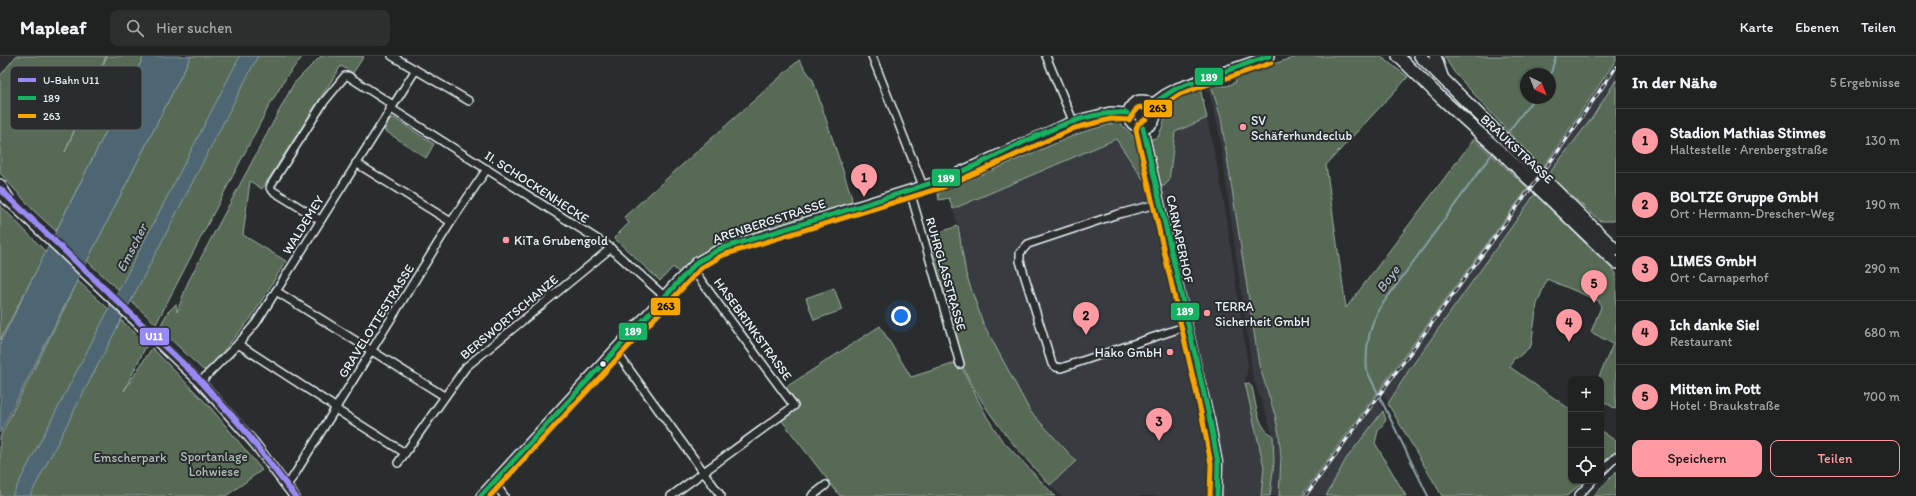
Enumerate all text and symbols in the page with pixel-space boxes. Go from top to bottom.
search box [110,10,390,46]
text: Mapleaf [20,16,86,39]
icon: search [124,17,146,39]
text: Hier suchen [156,19,232,37]
text: Karte [1740,19,1773,36]
text: Ebenen [1795,19,1839,36]
text: Teilen [1861,19,1896,36]
legend [10,66,142,130]
line badge: 189 [1194,67,1224,86]
north arrow [1520,68,1556,104]
text: 189 [1201,71,1218,84]
text: In der Nähe [1632,72,1717,92]
text: U-Bahn U11 [43,74,99,87]
text: 5 Ergebnisse [1830,75,1900,90]
text: 189 [43,92,60,105]
line badge: 263 [1143,99,1173,118]
text: 263 [1149,102,1167,115]
text: 263 [43,110,61,123]
street label: BRAUKSTRASSE [1477,111,1557,187]
place label: SV Schäferhundeclub [1251,113,1352,143]
marker: SV Schäferhundeclub [1238,122,1248,132]
text: Stadion Mathias Stinnes [1670,124,1826,142]
text: 1 [1642,133,1648,148]
text: 130 m [1865,133,1900,148]
text: Haltestelle · Arenbergstraße [1670,142,1828,157]
street label: II. SCHOCKENHECKE [482,148,592,226]
pin: 1 [851,164,877,197]
line badge: 189 [931,168,961,187]
text: 189 [938,172,955,185]
text: BOLTZE Gruppe GmbH [1670,188,1818,206]
street label: WALDEMEY [279,192,327,257]
street label: CARNAPERHOF [1163,194,1197,285]
street label: ARENBERGSTRASSE [711,196,827,246]
text: 2 [1642,197,1648,212]
text: 190 m [1865,197,1900,212]
text: Ort · Hermann-Drescher-Weg [1670,206,1834,221]
street label: RUHRGLASSTRASSE [923,216,969,332]
water label: Emscher [113,220,152,275]
place label: KiTa Grubengold [514,233,608,248]
marker: KiTa Grubengold [501,235,511,245]
text: LIMES GmbH [1670,252,1757,270]
water label: Boye [1372,261,1404,296]
text: 3 [1641,261,1649,276]
text: 290 m [1864,261,1900,276]
street label: GRAVELOTTESTRASSE [335,262,417,380]
pin: 5 [1581,270,1607,303]
text: Ort · Carnaperhof [1670,270,1769,285]
street label: BERSWORTSCHANZE [457,272,561,362]
street label: HASEBRINKSTRASSE [711,275,795,383]
line badge: 263 [650,297,681,316]
place label: TERRA Sicherheit GmbH [1215,299,1310,329]
text: 263 [657,300,675,313]
pin: 2 [1073,302,1099,335]
line badge: 189 [1170,302,1200,321]
text: 189 [1177,305,1194,318]
your location [891,306,911,326]
marker: TERRA Sicherheit GmbH [1202,308,1212,318]
pin: 4 [1556,309,1582,342]
text: Ich danke Sie! [1670,316,1759,334]
line badge: 189 [618,322,648,341]
text: 189 [625,325,642,338]
text: 4 [1641,325,1649,340]
text: 680 m [1864,325,1900,340]
line badge: U11 [139,327,170,346]
text: U11 [145,330,164,343]
text: Restaurant [1670,334,1732,349]
place label: Hako GmbH [1095,345,1162,360]
marker: Hako GmbH [1165,347,1175,357]
unlabelled marker [598,359,608,369]
map controls [1568,376,1604,484]
button: + [1568,376,1604,412]
text: Mitten im Pott [1670,380,1761,398]
text: 5 [1642,389,1648,404]
text: 700 m [1864,389,1900,404]
text: Hotel · Braukstraße [1670,398,1780,413]
pin: 3 [1146,408,1172,441]
button: − [1568,412,1604,448]
button: Speichern [1632,440,1762,477]
button: Teilen [1770,440,1900,477]
button: locate [1568,448,1604,484]
park label: Sportanlage Lohwiese [180,449,248,479]
park label: Emscherpark [93,450,167,465]

